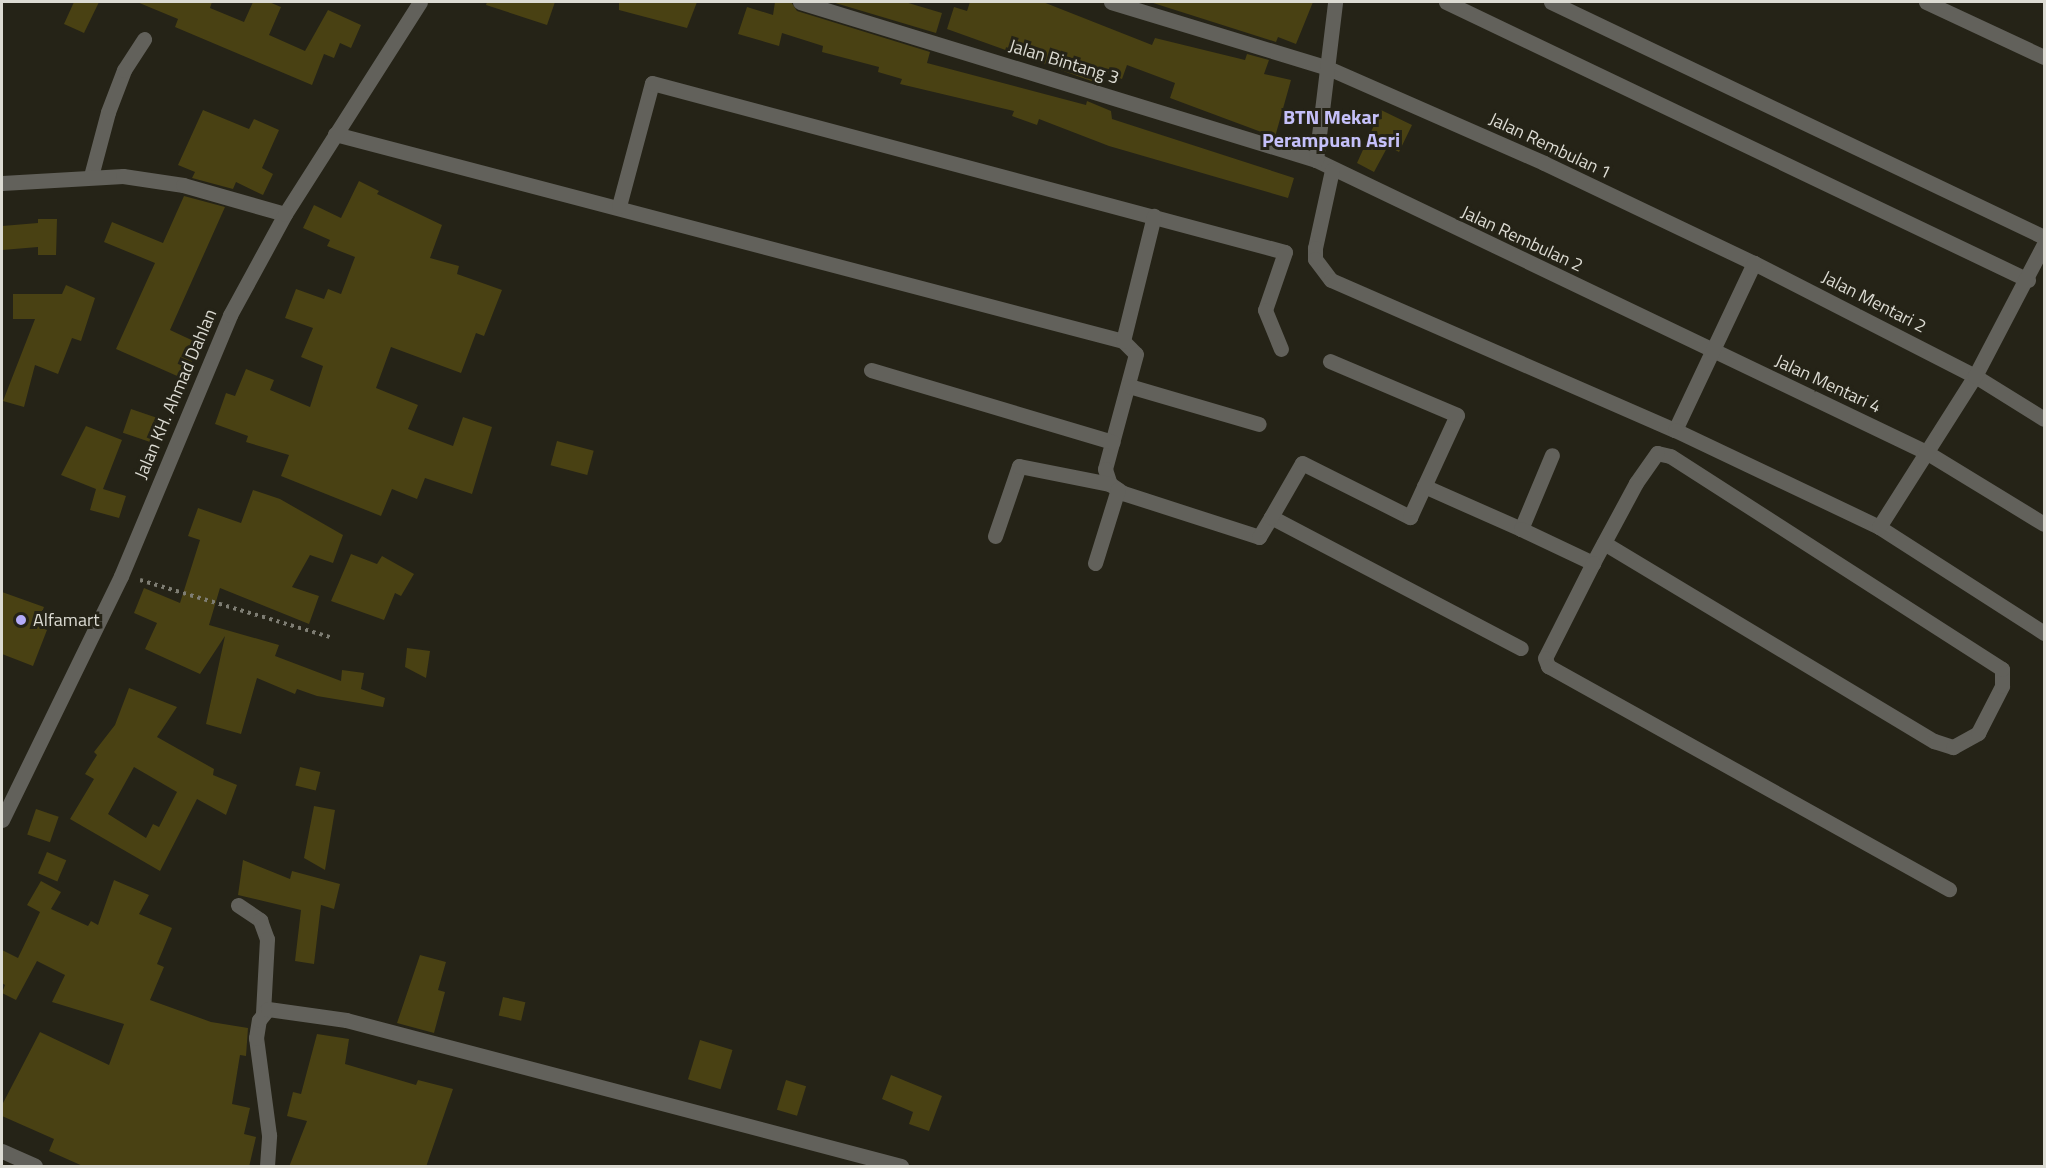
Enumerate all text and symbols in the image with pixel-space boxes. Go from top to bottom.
street label: Jalan Bintang 3 [1006,35,1122,89]
district label: BTN Mekar Perampuan Asri [1262,105,1400,152]
street label: Jalan Rembulan 1 [1486,108,1614,184]
street label: Jalan Rembulan 2 [1458,201,1586,277]
street label: Jalan Mentari 2 [1818,266,1930,338]
street label: Jalan KH. Ahmad Dahlan [130,306,222,482]
street label: Jalan Mentari 4 [1772,350,1884,418]
place label: Alfamart [33,609,99,631]
marker: Alfamart [14,613,28,627]

